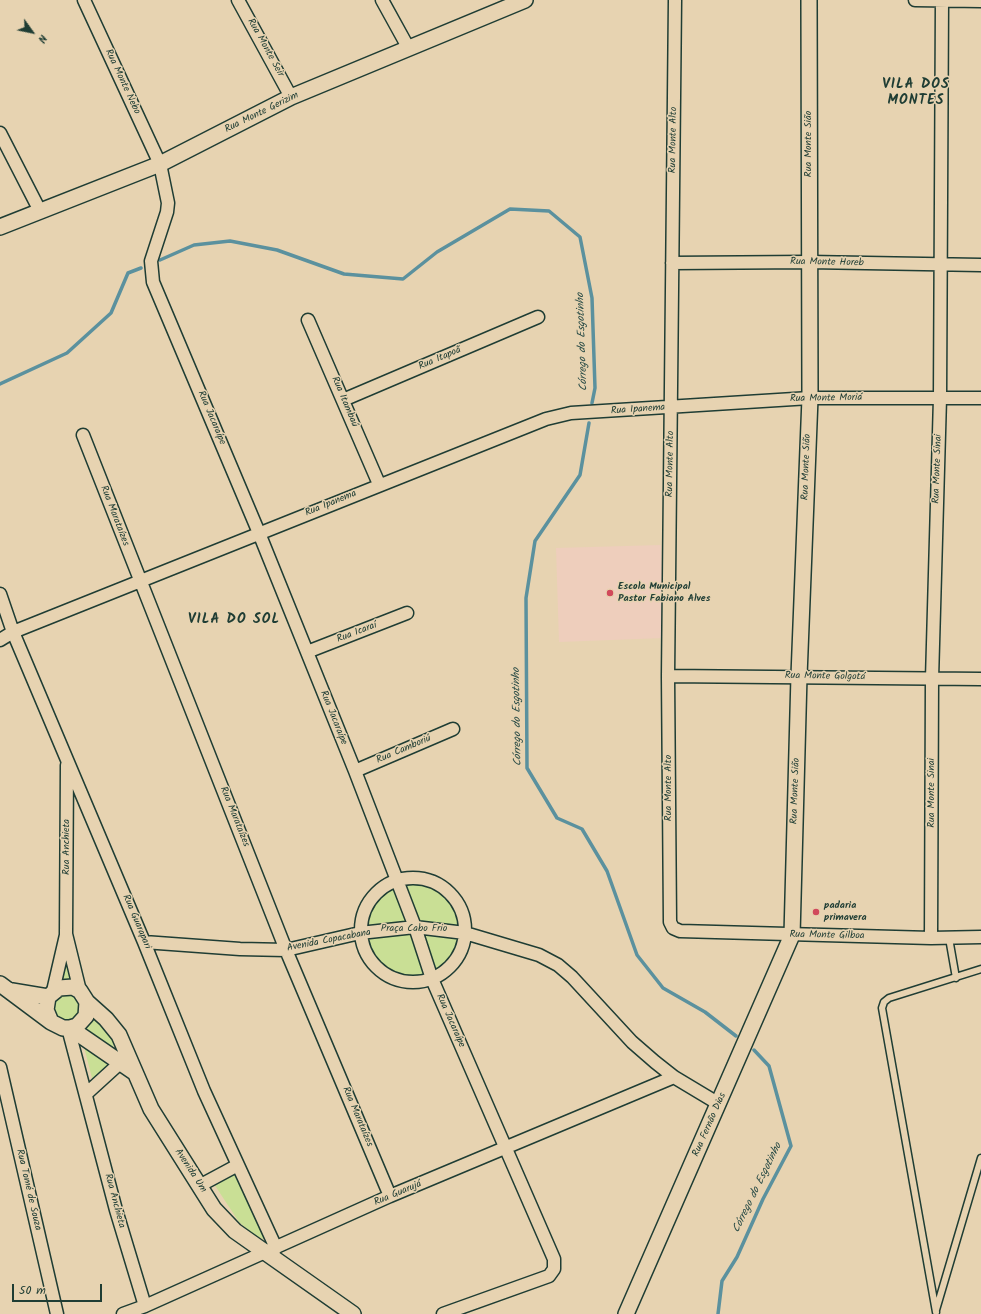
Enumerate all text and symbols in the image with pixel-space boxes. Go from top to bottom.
north arrow [12,12,52,52]
street label: Rua Monte Seir [244,17,286,79]
text: N [33,31,52,46]
street label: Rua Monte Nebo [102,48,142,116]
district label: VILA DOS MONTES [882,78,950,110]
street label: Rua Monte Gerizim [223,90,301,136]
street label: Rua Monte Alto [667,107,681,173]
street label: Rua Monte Sião [803,111,815,177]
street label: Rua Monte Horeb [790,256,864,270]
water label: Córrego do Esgotinho [575,293,591,391]
street label: Rua Itapoã [417,345,463,373]
street label: Rua Itambaú [328,375,360,429]
street label: Rua Jacaraípe [194,389,228,447]
street label: Rua Monte Moriá [790,392,862,406]
street label: Rua Ipanema [610,402,666,418]
street label: Rua Monte Alto [664,431,678,497]
street label: Rua Monte Sião [800,434,814,500]
street label: Rua Monte Sinai [931,434,945,504]
street label: Rua Marataízes [97,484,131,548]
street label: Rua Ipanema [304,488,358,520]
place label: Escola Municipal Pastor Fabiano Alves [618,581,710,604]
marker: Escola Municipal Pastor Fabiano Alves [605,588,615,598]
district label: VILA DO SOL [188,613,280,629]
street label: Rua Icaraí [335,620,379,646]
water label: Córrego do Esgotinho [511,668,525,766]
street label: Rua Monte Golgotá [785,670,865,684]
street label: Rua Jacaraípe [317,689,349,747]
street label: Rua Camboriú [375,733,433,767]
street label: Rua Monte Alto [663,755,675,821]
street label: Rua Monte Sião [789,758,803,824]
street label: Rua Monte Sinai [926,758,938,828]
street label: Rua Marataízes [216,785,252,849]
street label: Rua Anchieta [61,819,73,875]
street label: Rua Guarapari [119,893,153,951]
place label: padaria primavera [824,900,867,924]
marker: padaria primavera [811,907,821,917]
park label: Praça Cabo Frio [381,923,447,935]
street label: Avenida Copacabana [286,927,372,955]
street label: Rua Monte Gilboa [789,929,865,943]
street label: Rua Jacaraípe [433,992,467,1050]
street label: Rua Marataízes [339,1085,375,1149]
street label: Rua Fernão Dias [691,1091,729,1159]
water label: Córrego do Esgotinho [731,1141,785,1235]
street label: Avenida Um [171,1147,209,1195]
street label: Rua Tomé de Souza [13,1148,43,1232]
street label: Rua Anchieta [101,1172,127,1230]
street label: Rua Guarujá [372,1179,424,1209]
scale bar [14,1276,104,1302]
text: 50 m [19,1281,46,1300]

